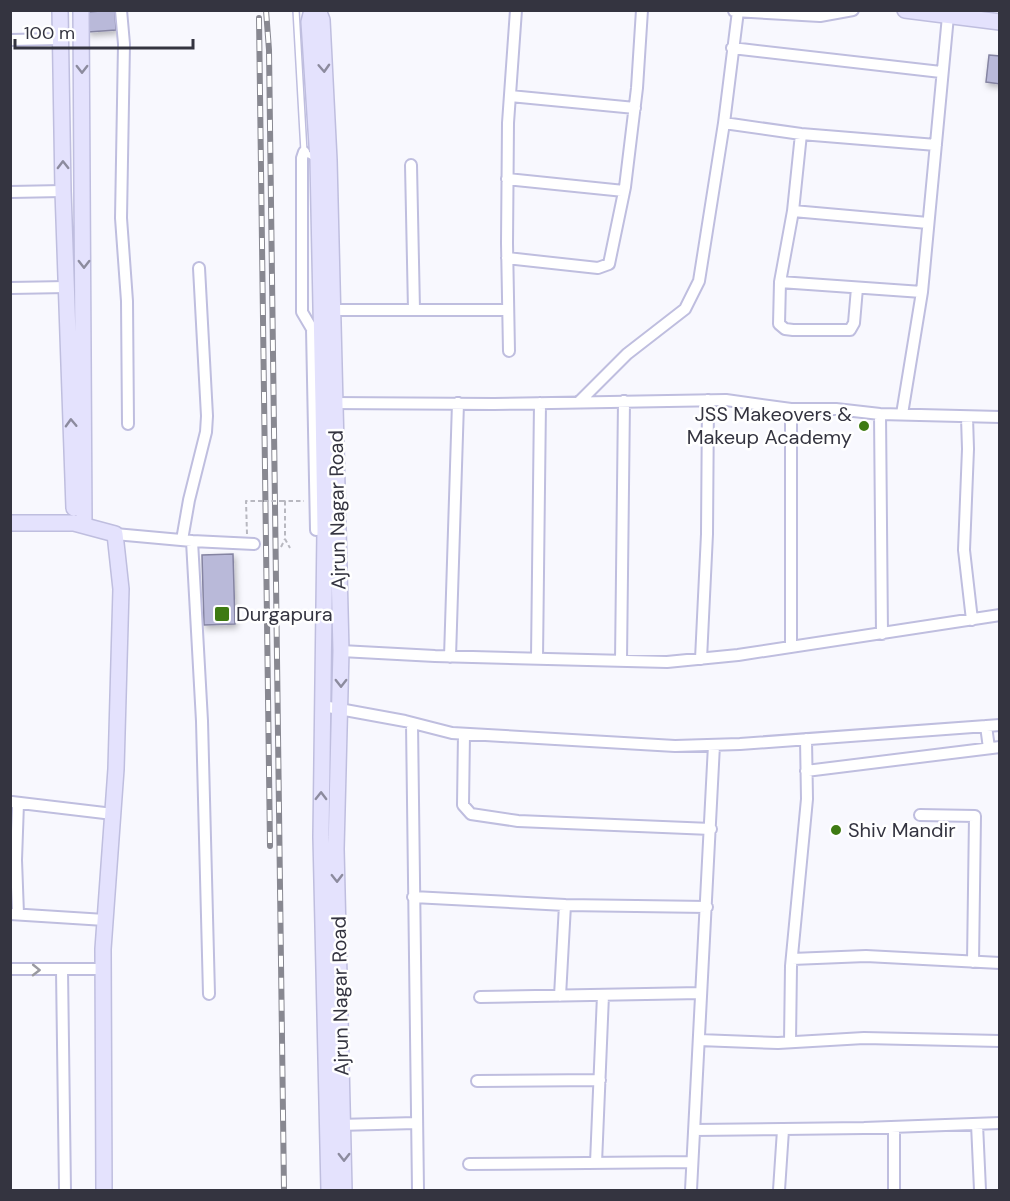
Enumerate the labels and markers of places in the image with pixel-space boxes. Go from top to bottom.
place label: JSS Makeovers & Makeup Academy [687,401,852,450]
marker: JSS Makeovers & Makeup Academy [857,419,871,433]
place label: Durgapura [236,601,333,627]
marker: Durgapura [213,605,231,623]
place label: Shiv Mandir [848,817,956,843]
marker: Shiv Mandir [829,823,843,837]

